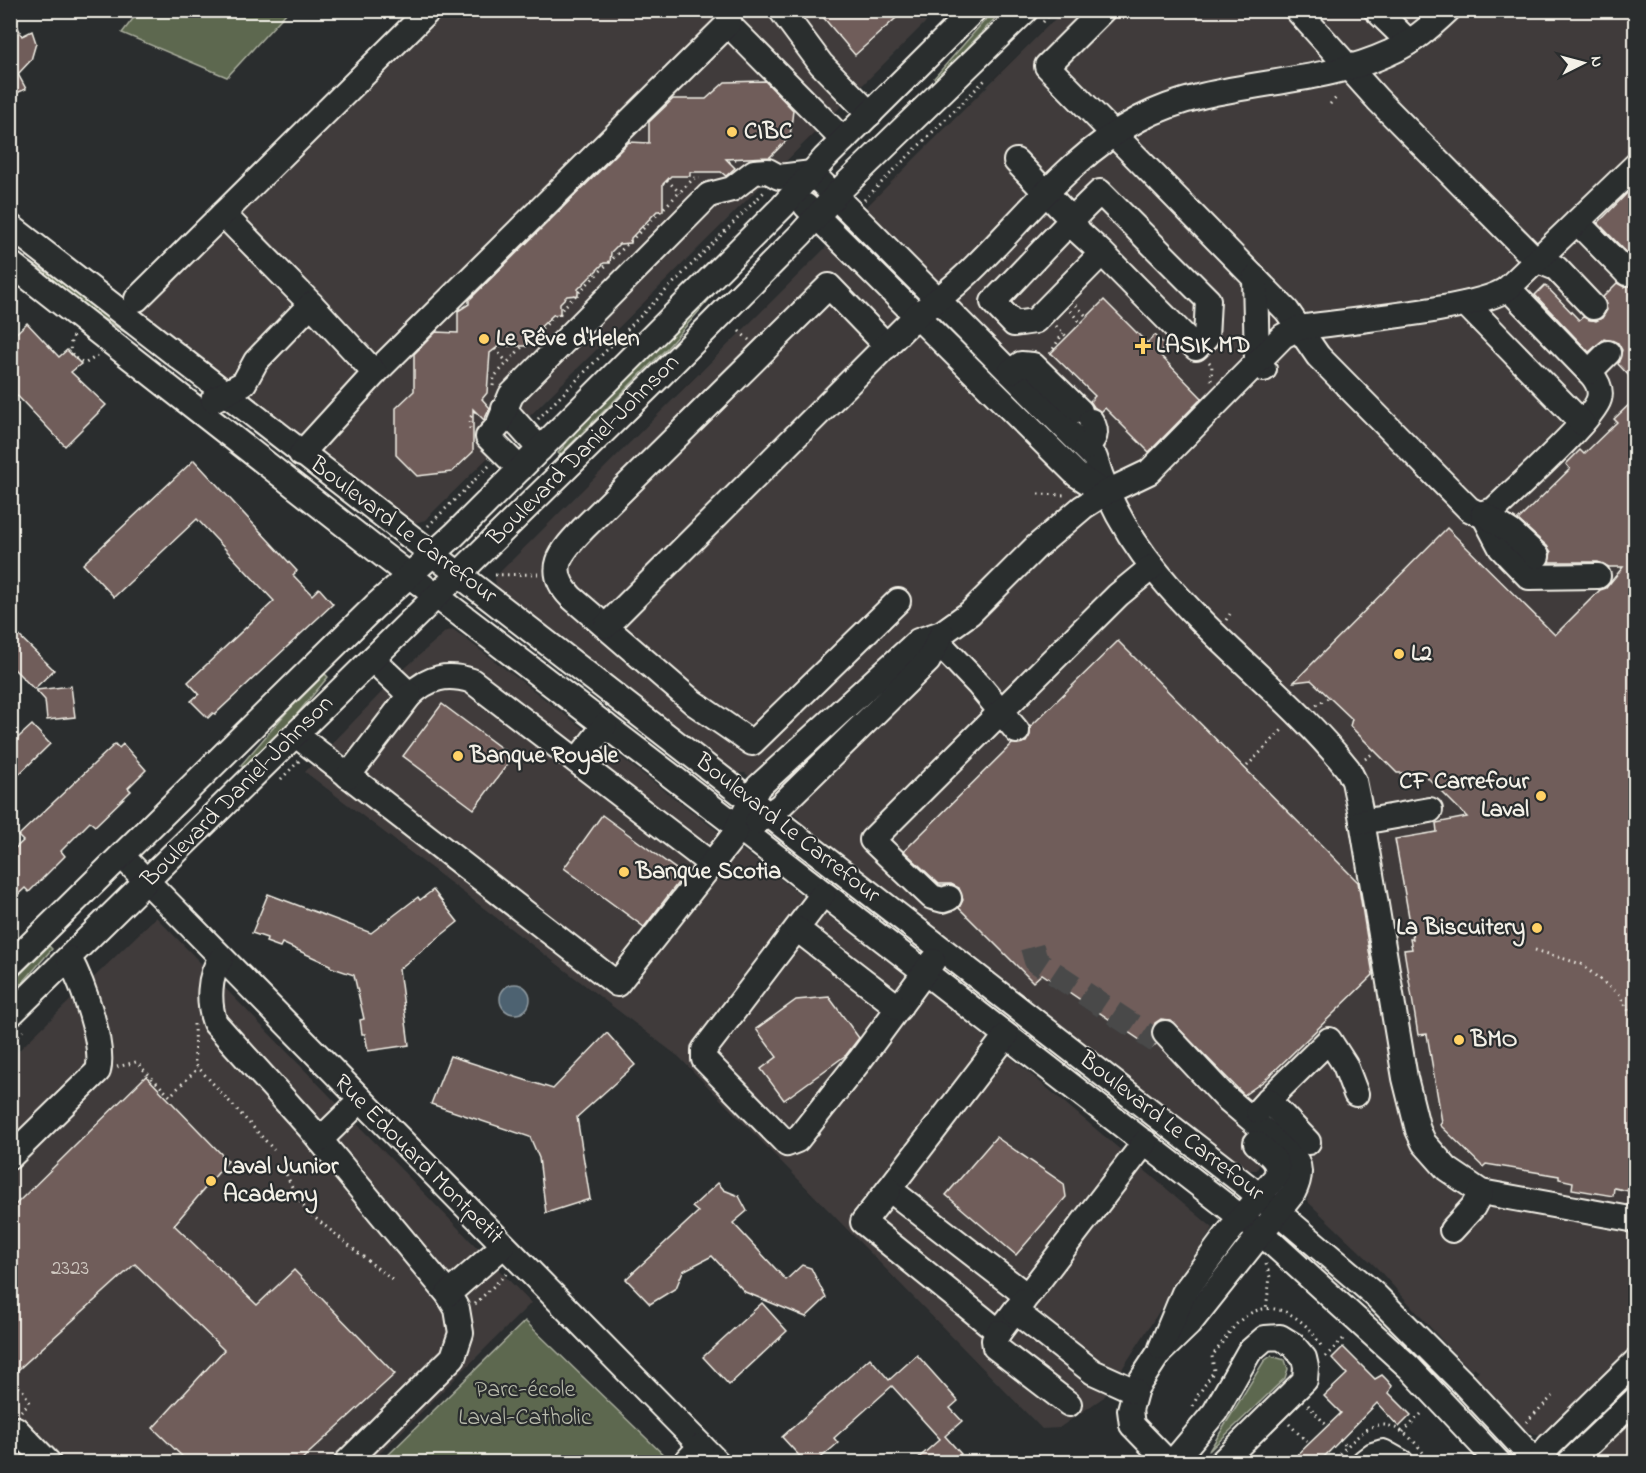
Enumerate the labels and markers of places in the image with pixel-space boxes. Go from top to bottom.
place label: CIBC [744,115,792,150]
marker: CIBC [725,125,739,139]
place label: Le Rêve d'Helen [496,322,640,357]
place label: LASIK MD [1156,329,1251,364]
marker: Le Rêve d'Helen [477,332,491,346]
marker: LASIK MD [1134,337,1152,355]
place label: L2 [1411,637,1432,672]
marker: L2 [1392,647,1406,661]
place label: Banque Royale [469,739,619,775]
marker: Banque Royale [451,749,465,763]
place label: CF Carrefour Laval [1399,765,1530,828]
marker: CF Carrefour Laval [1534,789,1548,803]
place label: Banque Scotia [635,855,781,890]
marker: Banque Scotia [617,865,631,879]
place label: La Biscuitery [1396,911,1525,947]
marker: La Biscuitery [1530,921,1544,935]
place label: BMO [1470,1023,1518,1058]
marker: BMO [1452,1033,1466,1047]
place label: Laval Junior Academy [223,1150,339,1214]
marker: Laval Junior Academy [204,1174,218,1188]

